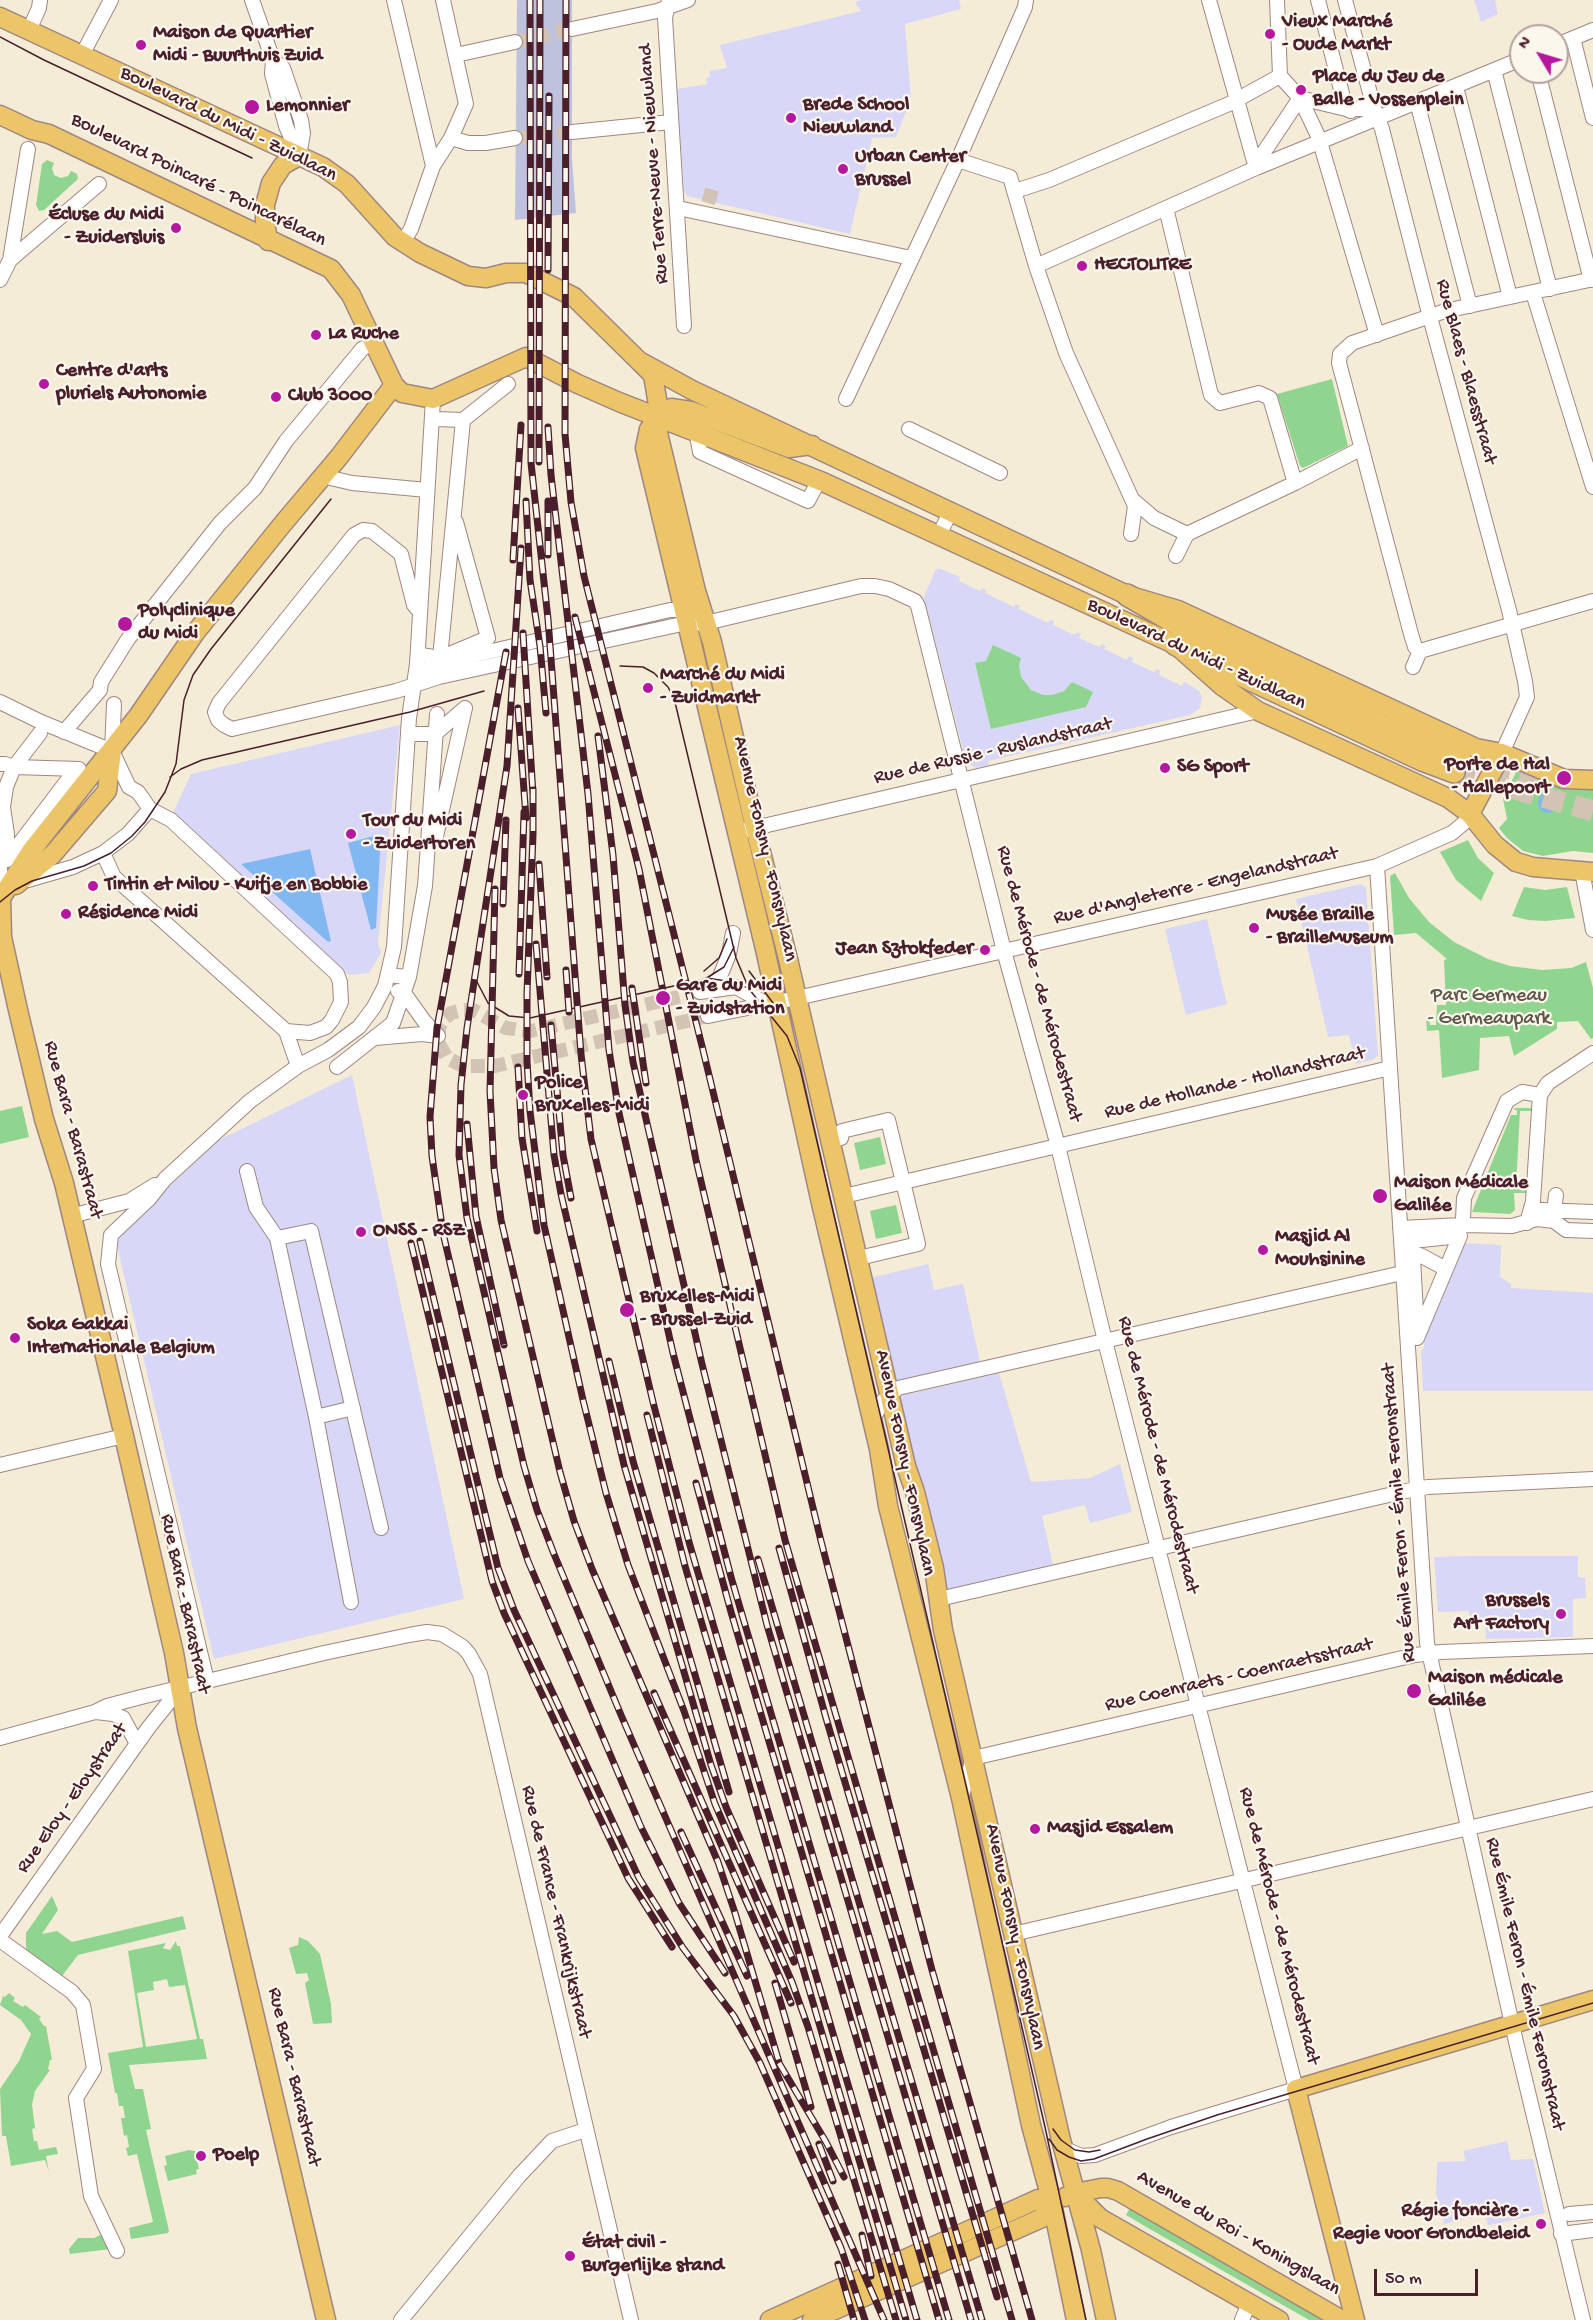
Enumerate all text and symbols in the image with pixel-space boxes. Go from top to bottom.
place label: Vieux Marché - Oude Markt [1282,11,1392,58]
place label: Maison de Quartier Midi - Buurthuis Zuid [153,22,322,69]
north arrow [1509,24,1569,84]
marker: Vieux Marché - Oude Markt [1263,27,1277,41]
text: N [1515,34,1537,54]
marker: Maison de Quartier Midi - Buurthuis Zuid [134,38,148,52]
street label: Rue Terre-Neuve - Nieuwland [635,43,675,285]
street label: Boulevard du Midi - Zuidlaan [116,62,340,188]
place label: Place du Jeu de Balle - Vossenplein [1313,66,1464,113]
marker: Place du Jeu de Balle - Vossenplein [1294,83,1308,97]
place label: Brede School Nieuwland [803,94,909,141]
place label: Lemonnier [266,95,349,119]
marker: Lemonnier [243,98,261,116]
street label: Boulevard Poincaré - Poincarélaan [66,109,330,253]
marker: Brede School Nieuwland [784,111,798,125]
place label: Urban Center Brussel [855,146,966,193]
marker: Urban Center Brussel [836,162,850,176]
place label: Écluse du Midi - Zuidersluis [48,204,164,251]
marker: Écluse du Midi - Zuidersluis [169,221,183,235]
place label: HECTOLITRE [1094,254,1191,278]
marker: HECTOLITRE [1075,259,1089,273]
street label: Rue Blaes - Blaesstraat [1429,277,1501,467]
place label: La Ruche [328,323,399,347]
marker: La Ruche [309,328,323,342]
place label: Centre d'arts pluriels Autonomie [56,360,206,407]
marker: Centre d'arts pluriels Autonomie [37,377,51,391]
place label: Club 3000 [288,385,372,409]
marker: Club 3000 [269,390,283,404]
street label: Boulevard du Midi - Zuidlaan [1083,594,1309,716]
place label: Polyclinique du Midi [138,600,235,647]
marker: Polyclinique du Midi [116,615,134,633]
place label: Marché du Midi - Zuidmarkt [660,664,785,711]
marker: Marché du Midi - Zuidmarkt [641,681,655,695]
street label: Rue de Russie - Ruslandstraat [872,713,1114,791]
street label: Avenue Fonsny - Fonsnylaan [726,734,802,964]
place label: Porte de Hal - Hallepoort [1445,754,1550,801]
place label: SG Sport [1177,756,1248,780]
marker: SG Sport [1158,761,1172,775]
marker: Porte de Hal - Hallepoort [1555,769,1573,787]
place label: Tour du Midi - Zuidertoren [363,810,475,857]
marker: Tour du Midi - Zuidertoren [344,827,358,841]
street label: Rue de Mérode - de Mérodestraat [990,843,1086,1125]
street label: Rue d'Angleterre - Engelandstraat [1051,843,1341,931]
place label: Tintin et Milou - Kuifje en Bobbie [105,874,367,898]
marker: Tintin et Milou - Kuifje en Bobbie [86,879,100,893]
place label: Résidence Midi [78,902,198,926]
place label: Musée Braille - BrailleMuseum [1266,904,1393,951]
marker: Résidence Midi [59,907,73,921]
marker: Musée Braille - BrailleMuseum [1247,921,1261,935]
place label: Jean Sztokfeder [836,938,973,962]
marker: Jean Sztokfeder [978,943,992,957]
place label: Gare du Midi - Zuidstation [676,975,784,1022]
park label: Parc Germeau - Germeaupark [1428,985,1550,1032]
marker: Gare du Midi - Zuidstation [654,989,672,1007]
street label: Rue Bara - Barastraat [37,1039,107,1221]
street label: Rue de Hollande - Hollandstraat [1102,1042,1368,1126]
place label: Police Bruxelles-Midi [535,1072,650,1119]
marker: Police Bruxelles-Midi [516,1088,530,1102]
place label: Maison Médicale Galilée [1394,1172,1528,1219]
marker: Maison Médicale Galilée [1371,1187,1389,1205]
place label: ONSS - RSZ [373,1220,465,1244]
marker: ONSS - RSZ [354,1225,368,1239]
place label: Masjid Al Mouhsinine [1275,1226,1365,1273]
marker: Masjid Al Mouhsinine [1256,1243,1270,1257]
place label: Bruxelles-Midi - Brussel-Zuid [640,1286,755,1333]
marker: Bruxelles-Midi - Brussel-Zuid [618,1301,636,1319]
place label: Soka Gakkai Internationale Belgium [27,1314,215,1361]
street label: Rue de Mérode - de Mérodestraat [1111,1314,1203,1596]
marker: Soka Gakkai Internationale Belgium [8,1331,22,1345]
street label: Avenue Fonsny - Fonsnylaan [868,1348,940,1578]
street label: Rue Émile Feron - Émile Feronstraat [1378,1363,1422,1663]
street label: Rue Bara - Barastraat [153,1512,215,1696]
place label: Brussels Art Factory [1454,1590,1549,1637]
marker: Brussels Art Factory [1554,1607,1568,1621]
street label: Rue Coenraets - Coenraetsstraat [1103,1634,1375,1718]
place label: Maison médicale Galilée [1428,1667,1563,1714]
marker: Maison médicale Galilée [1405,1682,1423,1700]
street label: Rue Eloy - Eloystraat [12,1719,134,1879]
street label: Rue de France - Frankrijkstraat [514,1783,596,2041]
street label: Rue de Mérode - de Mérodestraat [1232,1785,1324,2067]
place label: Masjid Essalem [1047,1817,1173,1841]
street label: Avenue Fonsny - Fonsnylaan [978,1822,1050,2052]
marker: Masjid Essalem [1028,1822,1042,1836]
street label: Rue Émile Feron - Émile Feronstraat [1479,1835,1569,2133]
street label: Rue Bara - Barastraat [261,1985,325,2169]
place label: Poelp [213,2144,259,2168]
marker: Poelp [194,2149,208,2163]
street label: Avenue du Roi - Koningslaan [1132,2166,1344,2302]
place label: Régie foncière - Regie voor Grondbeleid [1333,2200,1529,2247]
marker: Régie foncière - Regie voor Grondbeleid [1534,2217,1548,2231]
place label: État civil - Burgerlijke stand [582,2232,724,2279]
marker: État civil - Burgerlijke stand [563,2249,577,2263]
scale bar [1377,2257,1480,2295]
text: 50 m [1385,2269,1422,2290]

